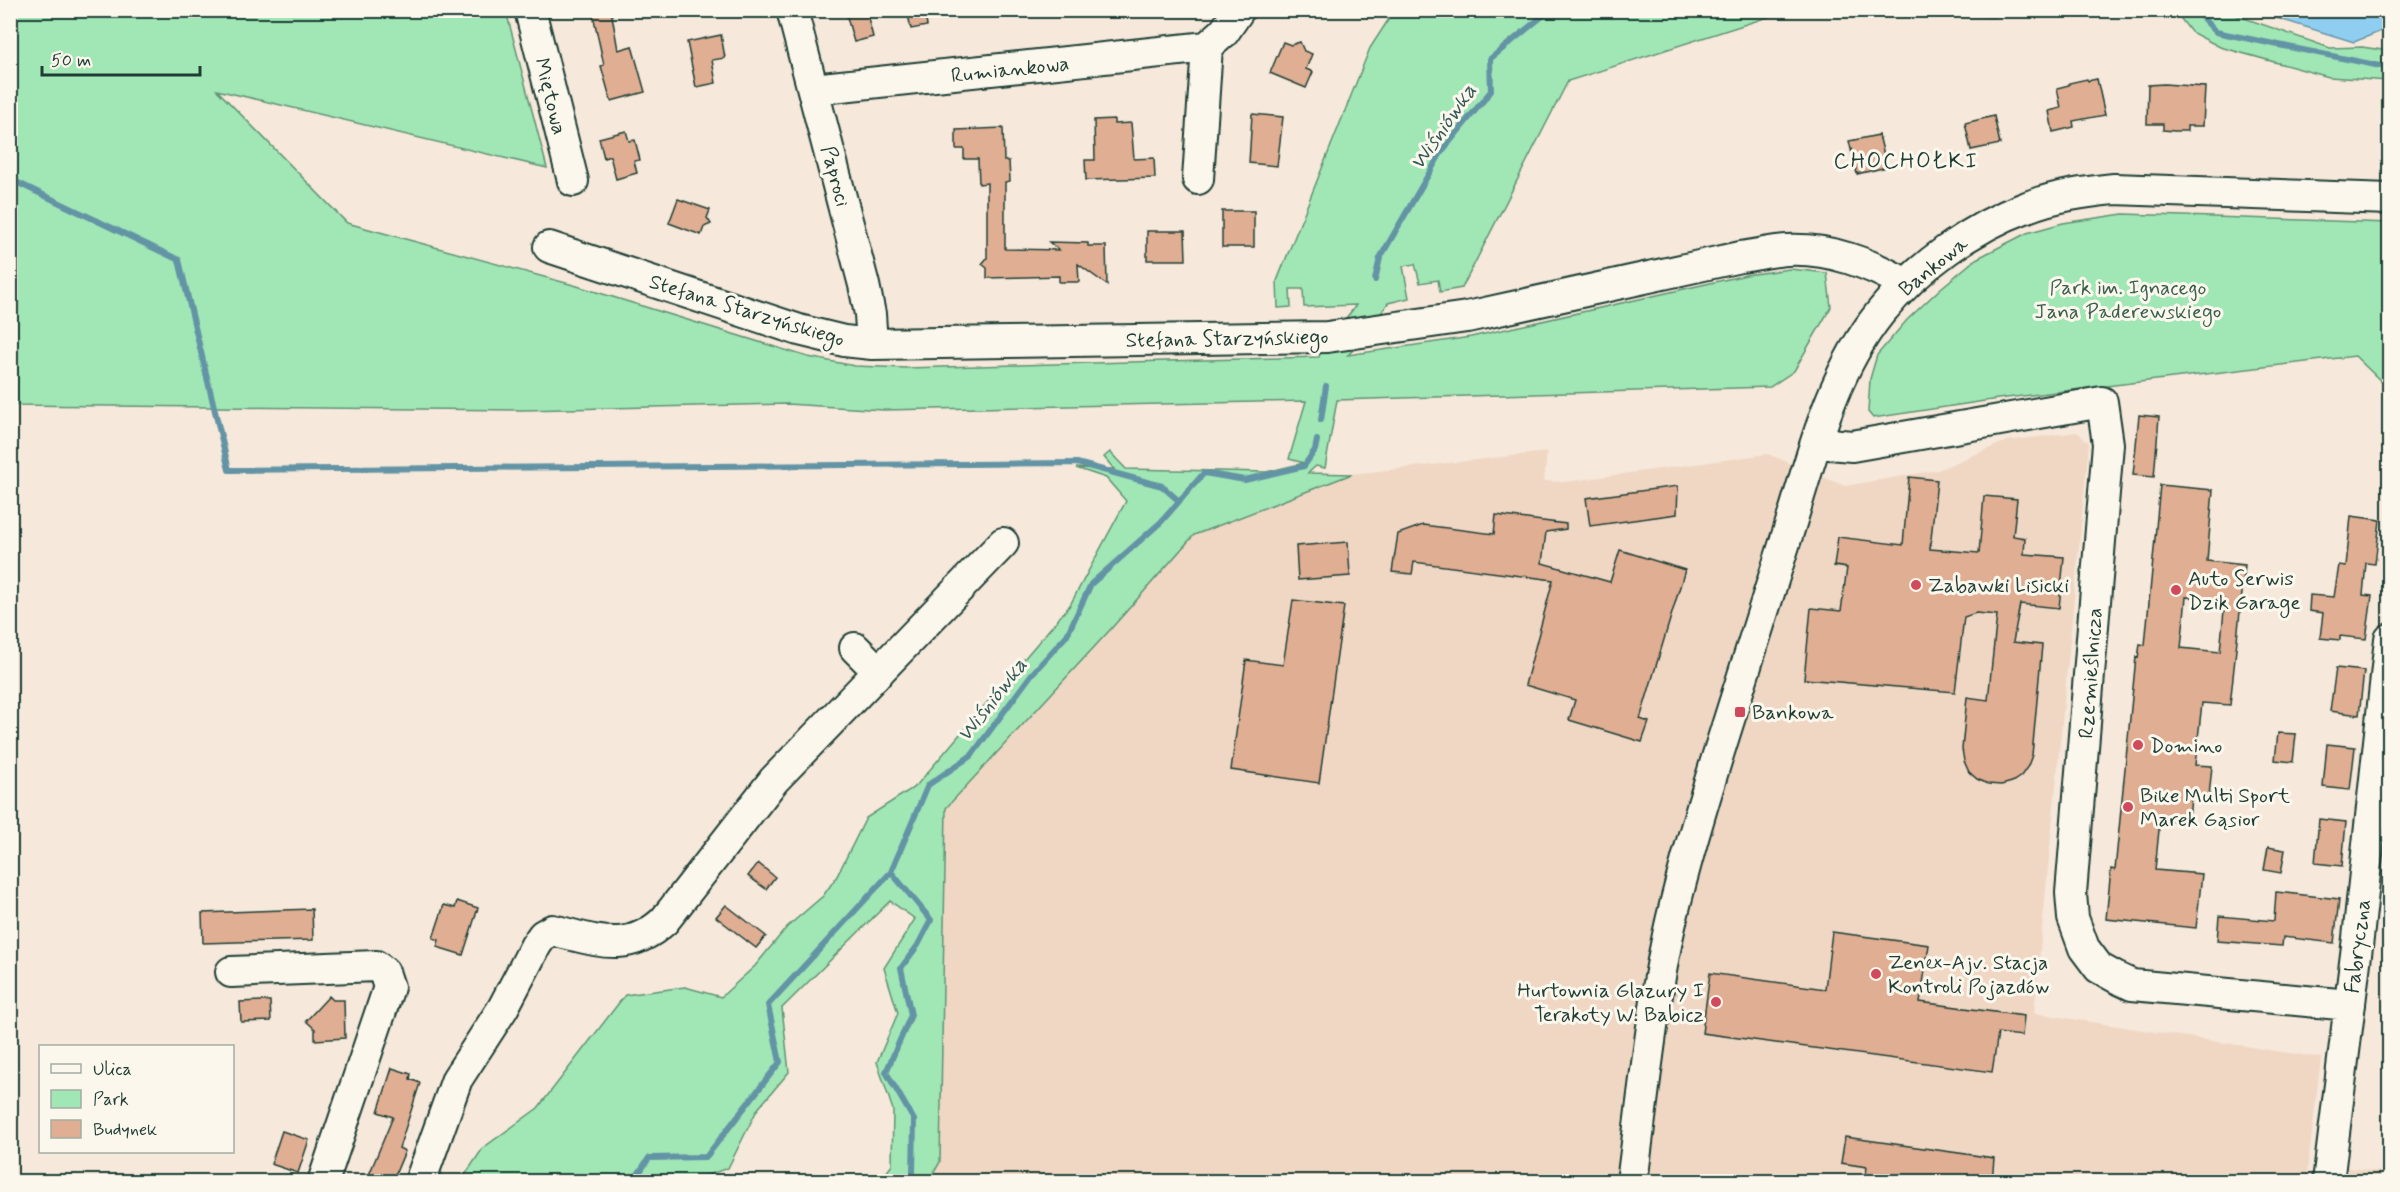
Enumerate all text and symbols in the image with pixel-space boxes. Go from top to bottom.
scale bar [42,39,200,77]
text: 50 m [51,49,91,73]
street label: Rumiankowa [950,50,1071,90]
street label: Miętowa [527,55,573,138]
water label: Wiśniówka [1404,79,1484,176]
street label: Paproci [813,143,857,210]
district label: CHOCHOŁKI [1834,148,1978,176]
street label: Bankowa [1893,230,1974,303]
street label: Stefana Starzyńskiego [645,268,848,355]
park label: Park im. Ignacego Jana Paderewskiego [2035,274,2221,327]
street label: Stefana Starzyńskiego [1125,323,1329,356]
place label: Auto Serwis Dzik Garage [2188,565,2301,618]
place label: Zabawki Lisicki [1928,572,2069,600]
marker: Zabawki Lisicki [1909,578,1923,592]
marker: Auto Serwis Dzik Garage [2169,583,2183,597]
street label: Rzemieślnicza [2072,607,2110,740]
water label: Wiśniówka [951,653,1034,748]
place label: Bankowa [1752,699,1834,727]
marker: Bankowa [1733,705,1747,719]
place label: Domino [2150,732,2222,760]
marker: Domino [2131,738,2145,752]
place label: Bike Multi Sport Marek Gąsior [2140,782,2291,834]
marker: Bike Multi Sport Marek Gąsior [2121,800,2135,814]
street label: Fabryczna [2338,897,2378,995]
place label: Zenex-Ajv. Stacja Kontroli Pojazdów [1888,949,2049,1001]
marker: Zenex-Ajv. Stacja Kontroli Pojazdów [1869,967,1883,981]
place label: Hurtownia Glazury I Terakoty W. Babicz [1517,977,1704,1029]
marker: Hurtownia Glazury I Terakoty W. Babicz [1709,995,1723,1009]
legend [39,1045,234,1153]
text: Ulica [93,1058,132,1082]
text: Park [93,1088,129,1112]
text: Budynek [93,1118,157,1142]

